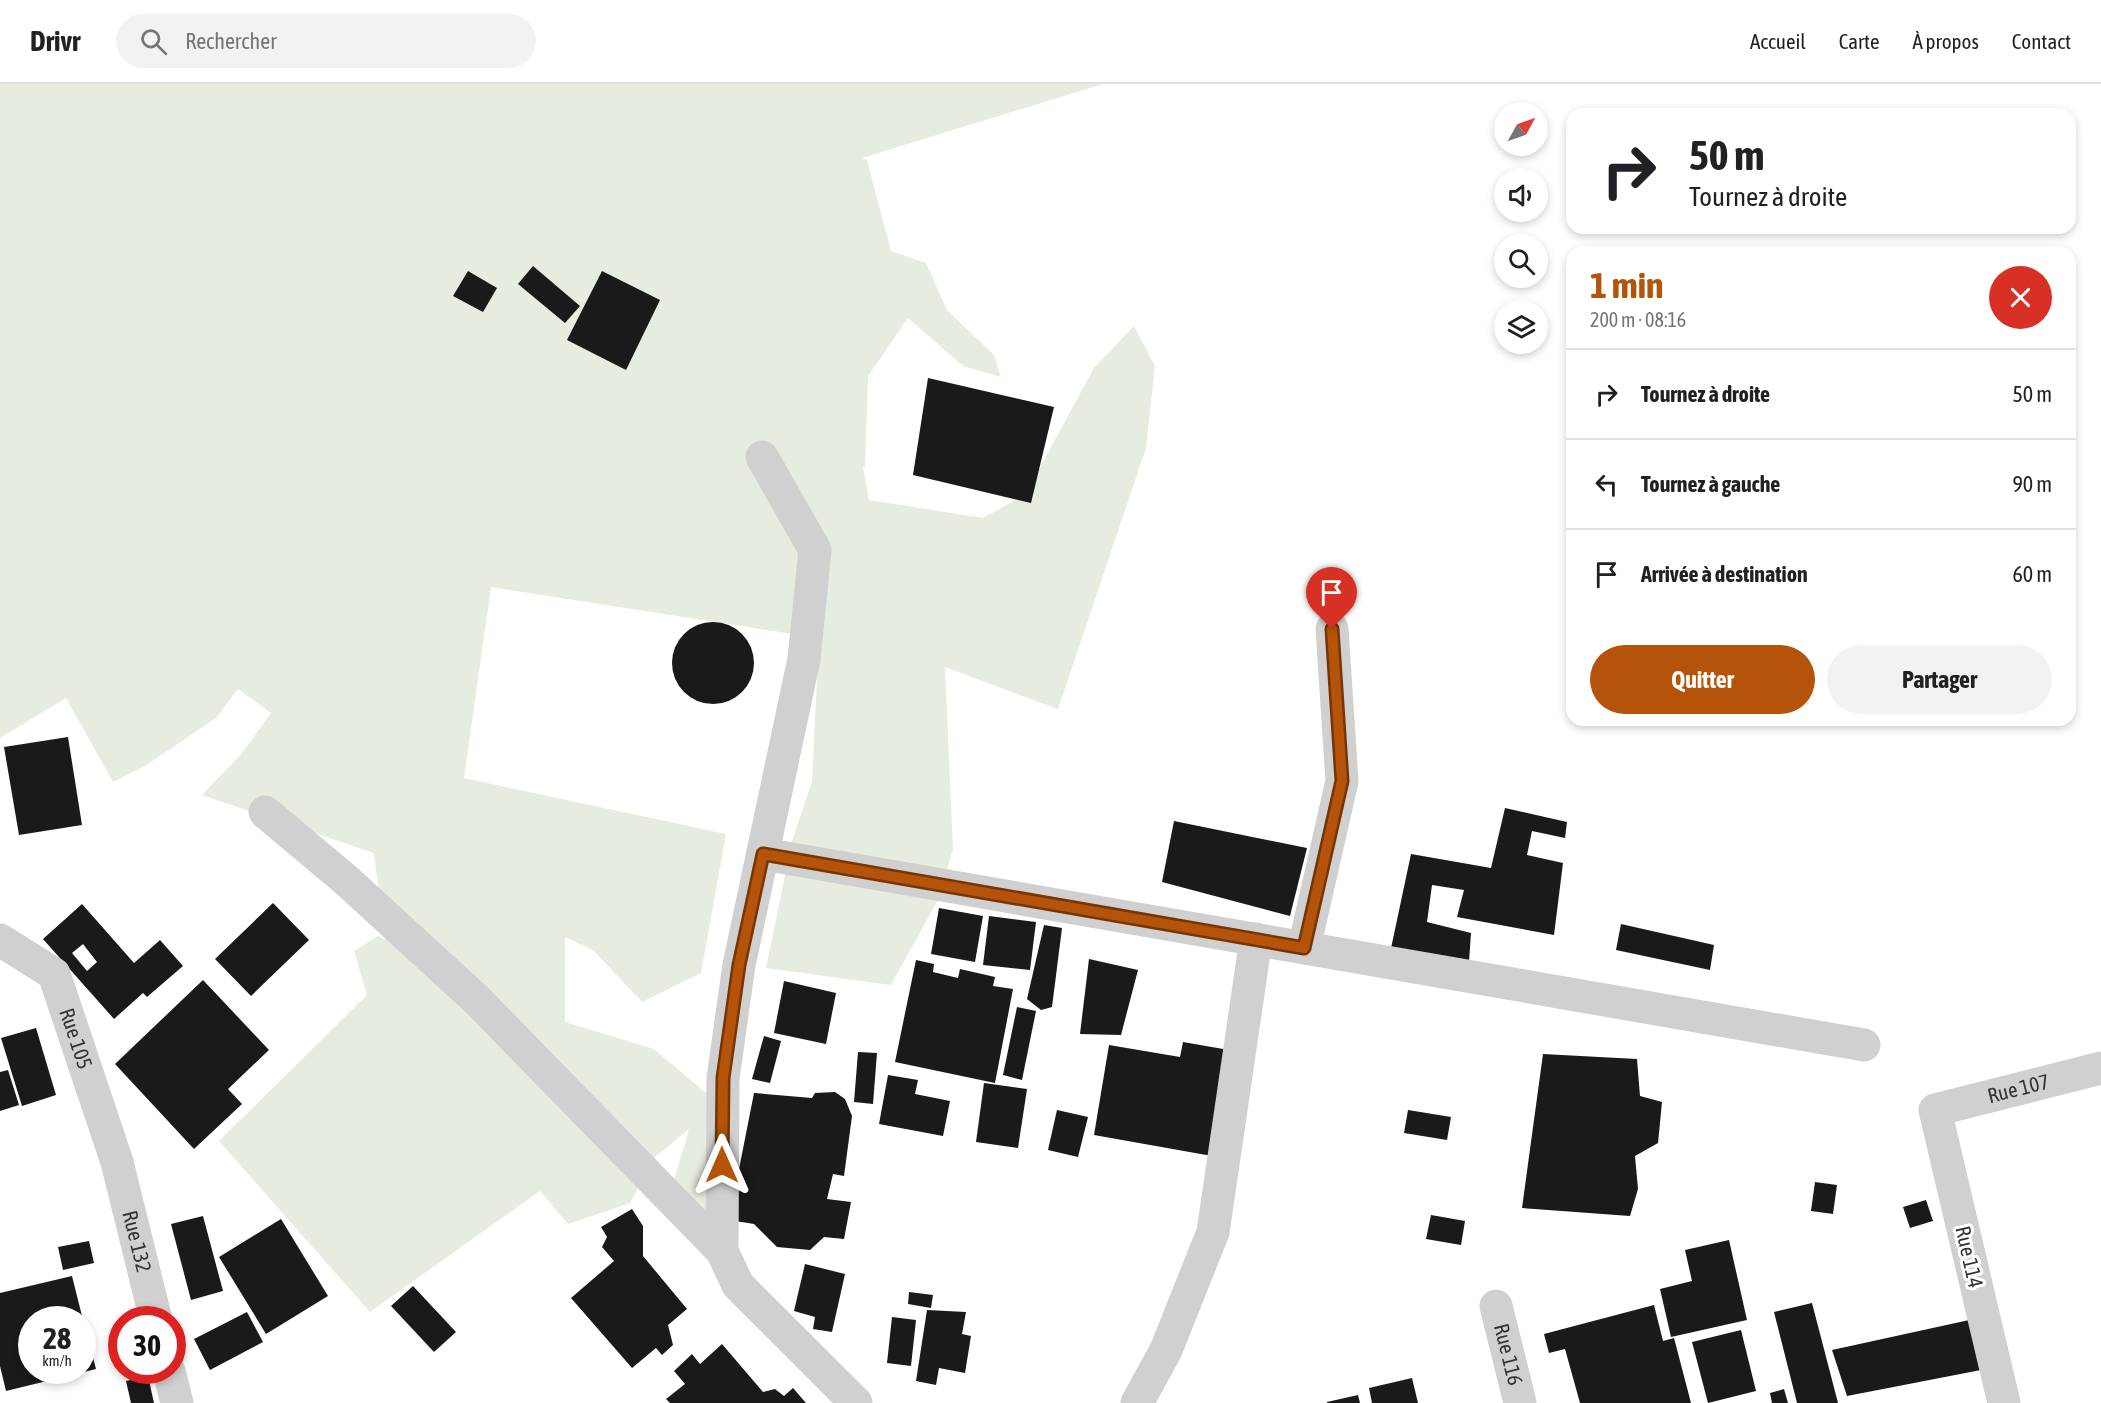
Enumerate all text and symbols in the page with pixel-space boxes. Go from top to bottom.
search box [116,14,536,68]
text: Drivr [30,25,80,57]
icon: search [137,25,170,58]
text: Rechercher [185,28,277,54]
text: Accueil [1750,29,1806,53]
text: Carte [1839,29,1879,53]
text: À propos [1912,29,1979,53]
text: Contact [2012,29,2071,53]
north arrow [1494,102,1548,156]
map controls [1494,102,1548,354]
text: 50 m [1689,131,1764,179]
icon: right [1590,132,1668,210]
button: sound [1494,168,1548,222]
text: Tournez à droite [1689,181,1847,212]
button: search [1494,234,1548,288]
text: 1 min [1590,264,1664,306]
button: close [1989,266,2052,329]
button: layers [1494,300,1548,354]
text: 200 m · 08:16 [1590,308,1686,331]
icon: right [1590,378,1623,411]
text: Tournez à droite [1641,381,1770,407]
text: 50 m [2012,381,2052,407]
icon: left [1590,468,1623,501]
text: Tournez à gauche [1641,471,1780,497]
text: 90 m [2012,471,2052,497]
icon: arrive [1590,558,1623,591]
text: Arrivée à destination [1641,561,1808,587]
text: 60 m [2012,561,2052,587]
pin [1306,567,1357,629]
icon: arrive [1315,576,1348,609]
button: Quitter [1590,645,1815,714]
button: Partager [1827,645,2052,714]
street label: Rue 105 [55,1005,98,1072]
street label: Rue 107 [1985,1069,2051,1107]
position arrow [690,1133,754,1197]
street label: Rue 132 [118,1208,157,1275]
street label: Rue 114 [1951,1224,1989,1290]
speed limit sign: 30 [108,1306,186,1384]
text: 28 [43,1321,71,1355]
street label: Rue 116 [1490,1321,1528,1388]
text: km/h [42,1352,72,1369]

